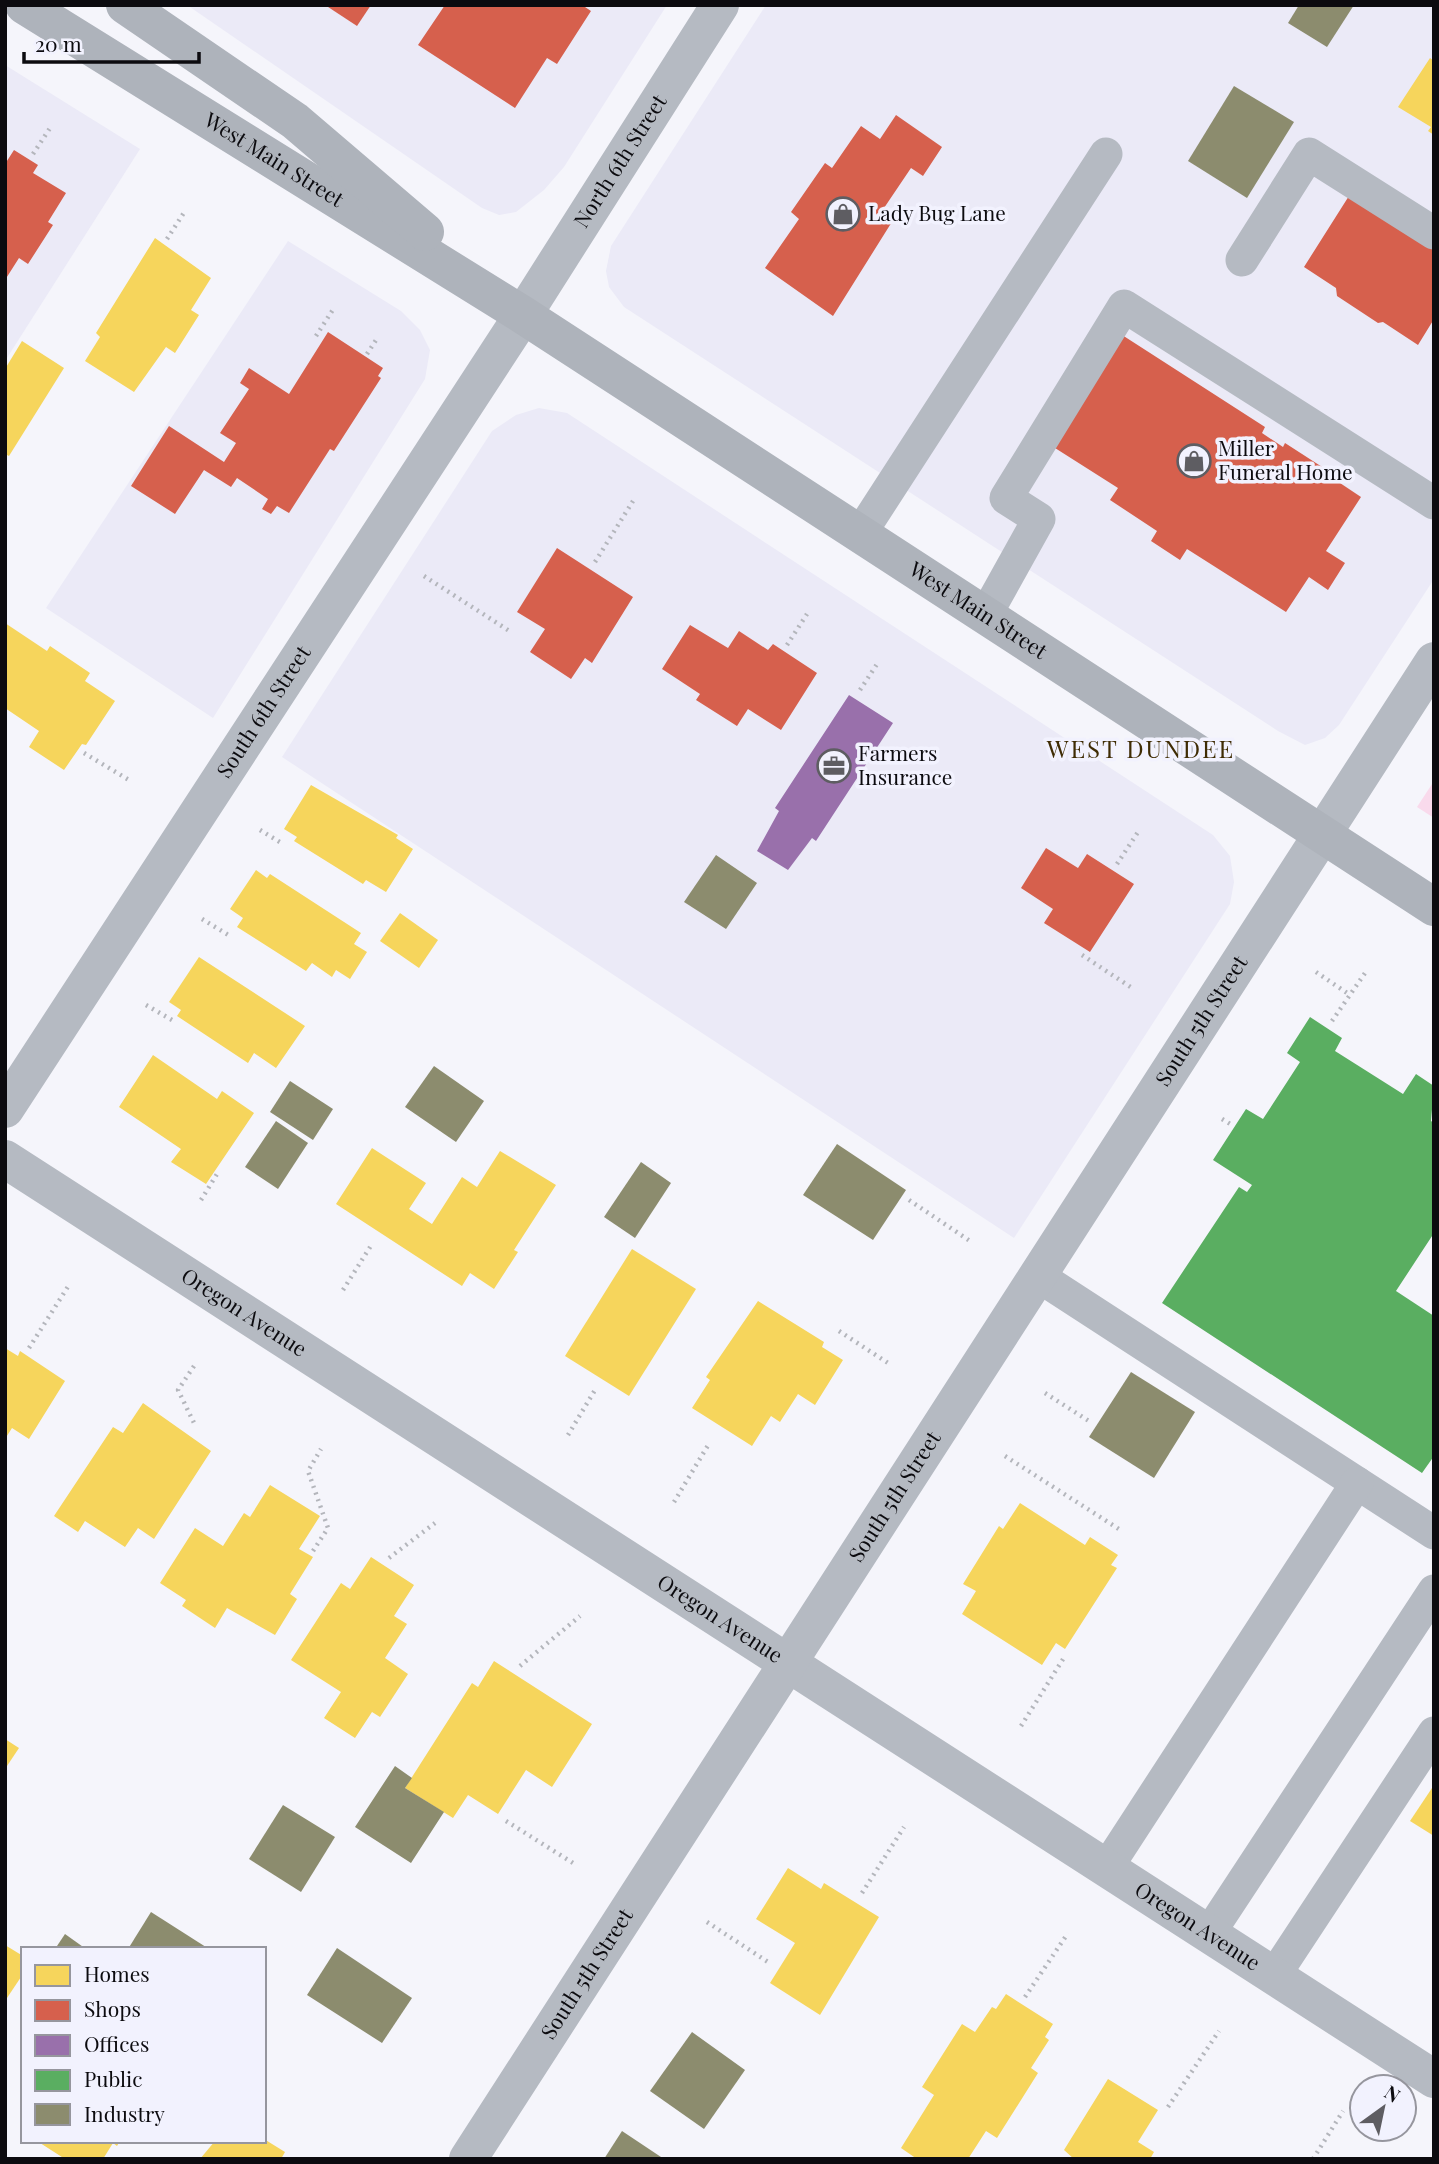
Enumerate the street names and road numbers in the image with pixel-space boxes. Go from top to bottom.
street label: North 6th Street [566,88,672,232]
street label: West Main Street [199,104,350,213]
street label: West Main Street [904,553,1054,664]
street label: South 6th Street [209,639,316,782]
street label: South 5th Street [1148,949,1253,1091]
street label: Oregon Avenue [177,1260,313,1362]
street label: South 5th Street [841,1424,946,1566]
street label: Oregon Avenue [653,1567,789,1668]
street label: Oregon Avenue [1130,1874,1266,1976]
street label: South 5th Street [533,1902,638,2044]

